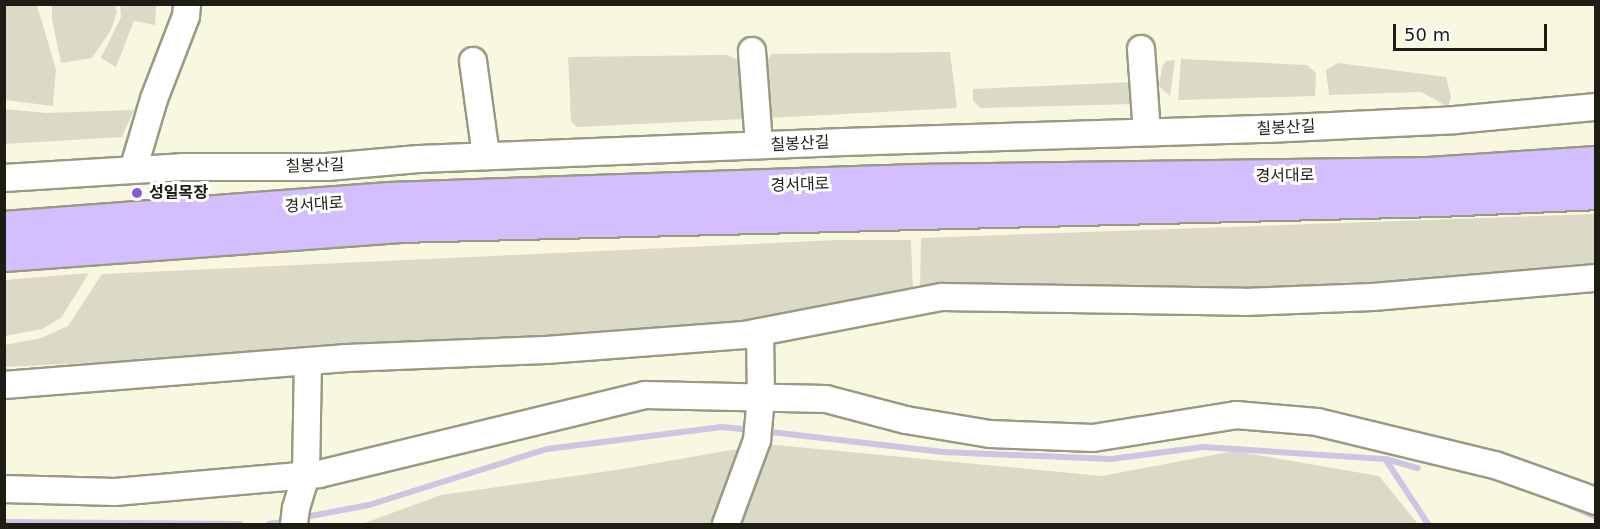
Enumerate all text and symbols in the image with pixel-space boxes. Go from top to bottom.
scale bar [1396,12,1550,50]
text: 50 m [1404,24,1450,45]
street label: 칠봉산길 [1256,117,1316,139]
street label: 칠봉산길 [770,133,830,155]
street label: 칠봉산길 [285,155,345,177]
street label: 경서대로 [1255,166,1315,186]
street label: 경서대로 [770,174,830,196]
place label: 성일목장 [149,183,208,203]
marker: 성일목장 [130,186,144,200]
street label: 경서대로 [284,193,344,217]

